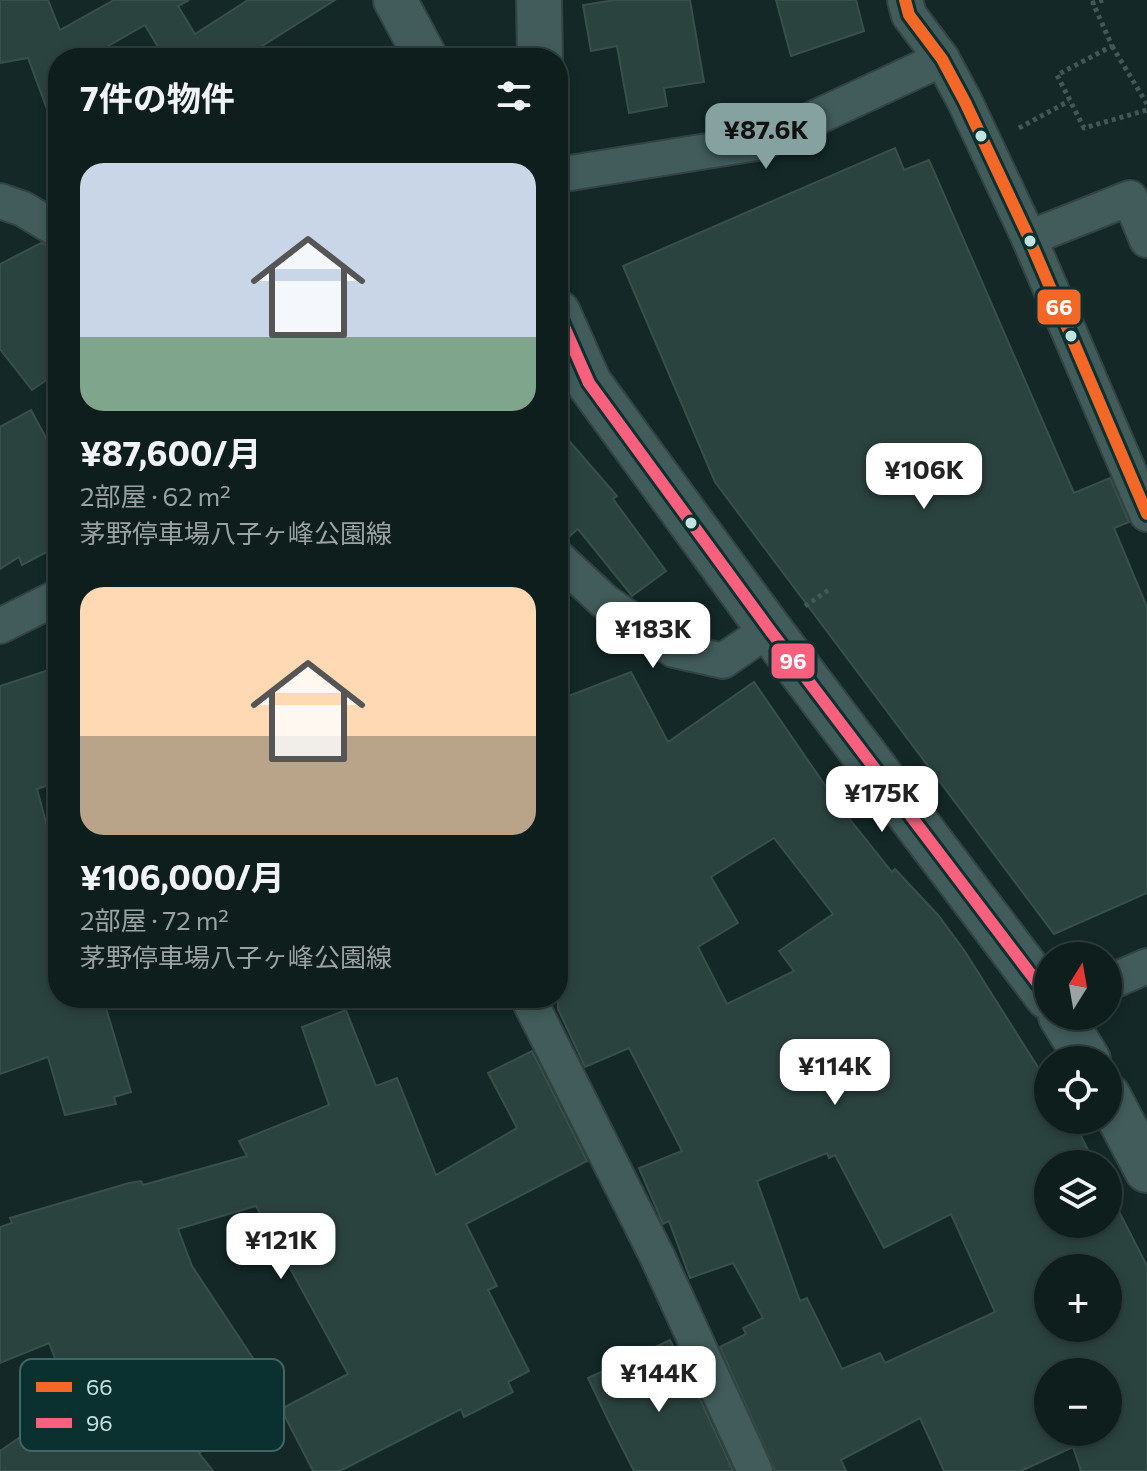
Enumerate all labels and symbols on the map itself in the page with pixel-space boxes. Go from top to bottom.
pin: ¥87.6K [701,103,831,171]
unlabelled marker [973,128,989,144]
unlabelled marker [1022,233,1038,249]
line badge: 66 [1036,288,1082,326]
text: 66 [1045,293,1073,320]
unlabelled marker [1063,328,1079,344]
pin: ¥106K [868,443,980,511]
unlabelled marker [683,515,699,531]
pin: ¥183K [597,602,709,670]
line badge: 96 [770,642,816,680]
text: 96 [779,647,807,674]
pin: ¥175K [826,766,938,834]
north arrow [1034,942,1122,1030]
pin: ¥114K [779,1039,891,1107]
pin: ¥121K [225,1213,337,1281]
pin: ¥144K [603,1346,715,1414]
legend [20,1359,284,1451]
text: 66 [86,1373,113,1400]
text: 96 [86,1409,113,1436]

